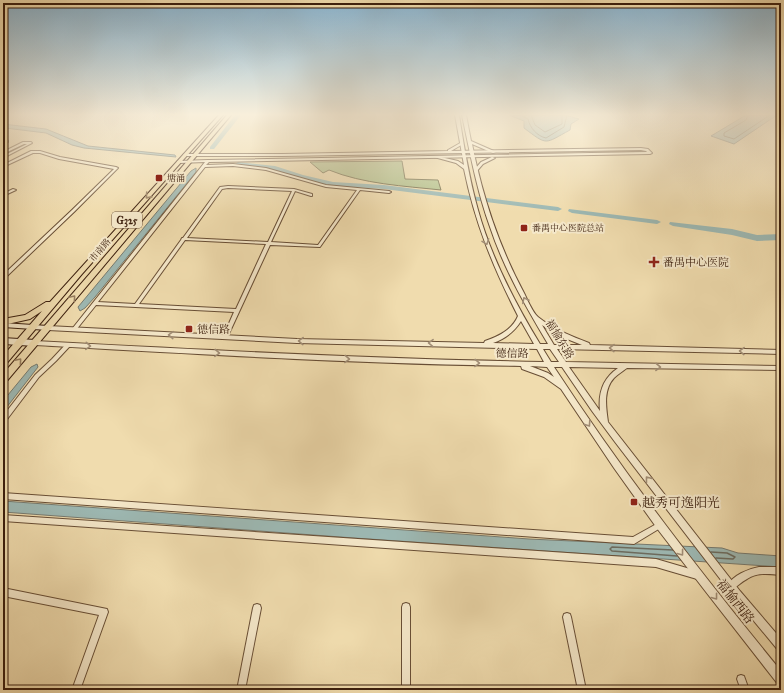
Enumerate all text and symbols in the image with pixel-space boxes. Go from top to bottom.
place label: 塘涌 [167,172,185,183]
marker: 塘涌 [154,173,164,183]
one-way arrow [145,191,153,199]
road number: G325 [112,212,142,228]
place label: 番禺中心医院总站 [532,222,604,233]
marker: 番禺中心医院总站 [519,223,529,233]
street label: 市南路 [87,236,113,264]
one-way arrow [482,238,490,245]
marker: 番禺中心医院 [648,256,660,268]
place label: 番禺中心医院 [663,256,729,269]
one-way arrow [68,295,75,302]
one-way arrow [522,297,530,304]
street label: 福愉东路 [543,317,576,361]
place label: 德信路 [197,323,230,336]
marker: 德信路 [184,324,194,334]
one-way arrow [168,330,174,339]
one-way arrow [298,337,304,345]
one-way arrow [428,339,434,348]
one-way arrow [85,341,91,350]
one-way arrow [609,343,615,352]
street label: 德信路 [495,347,529,360]
one-way arrow [739,347,745,355]
one-way arrow [214,349,220,358]
one-way arrow [344,355,350,363]
one-way arrow [14,359,21,366]
one-way arrow [474,359,480,368]
one-way arrow [655,363,661,371]
one-way arrow [583,420,591,427]
one-way arrow [646,476,653,483]
place label: 越秀可逸阳光 [642,495,720,511]
marker: 越秀可逸阳光 [629,497,639,507]
one-way arrow [676,548,683,555]
street label: 福愉西路 [713,576,758,627]
one-way arrow [711,592,718,599]

